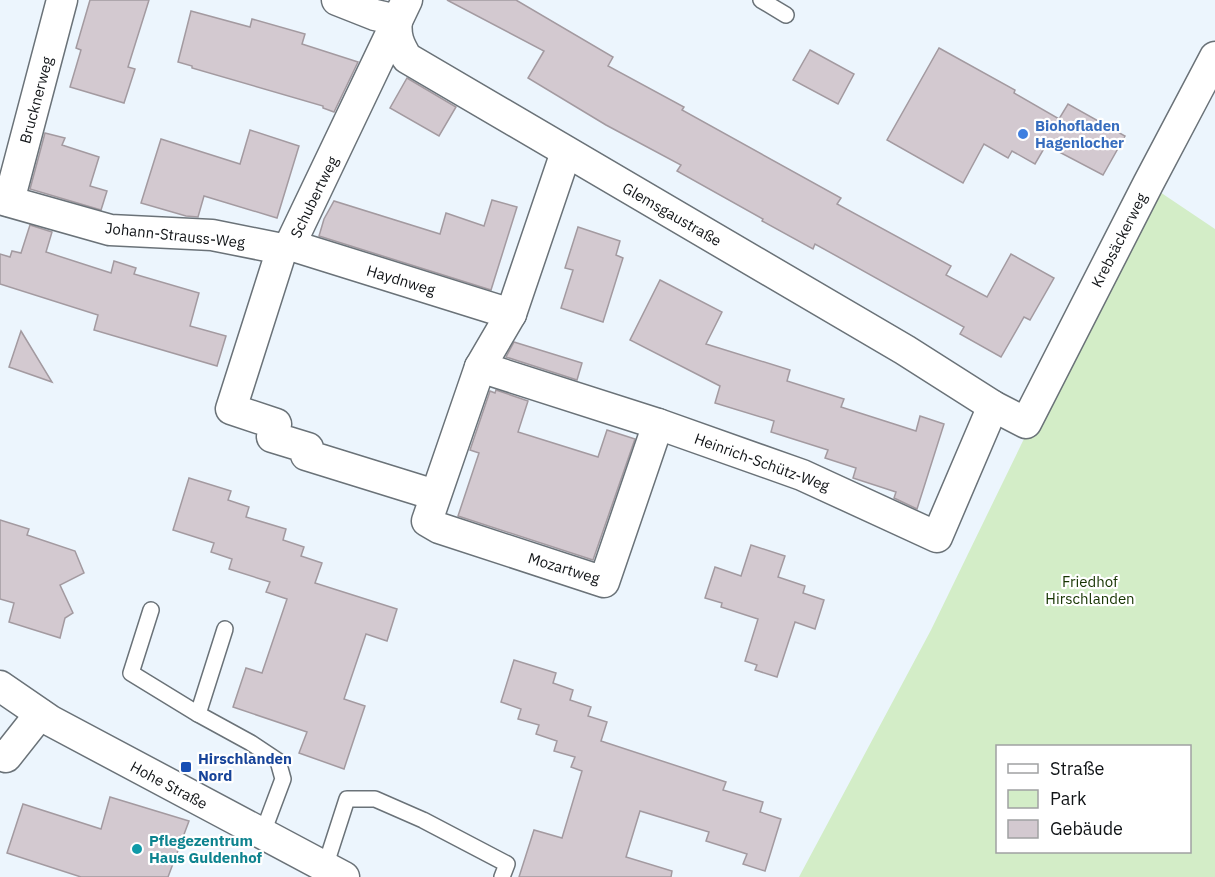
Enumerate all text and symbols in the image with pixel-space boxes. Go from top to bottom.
street label: Brucknerweg [15,54,57,146]
place label: Biohofladen Hagenlocher [1035,116,1124,152]
marker: Biohofladen Hagenlocher [1016,127,1030,141]
street label: Schubertweg [286,153,342,241]
street label: Glemsgaustraße [619,178,725,250]
street label: Krebsäckerweg [1087,189,1151,290]
street label: Johann-Strauss-Weg [104,218,246,252]
street label: Haydnweg [364,261,438,299]
street label: Heinrich-Schütz-Weg [692,429,832,495]
street label: Mozartweg [526,548,602,588]
park label: Friedhof Hirschlanden [1045,572,1135,608]
legend [996,745,1191,853]
place label: Hirschlanden Nord [198,749,292,785]
street label: Hohe Straße [127,757,211,813]
text: Straße [1050,757,1104,780]
marker: Hirschlanden Nord [179,760,193,774]
text: Park [1050,787,1087,810]
text: Gebäude [1050,817,1123,840]
place label: Pflegezentrum Haus Guldenhof [149,831,263,867]
marker: Pflegezentrum Haus Guldenhof [130,842,144,856]

